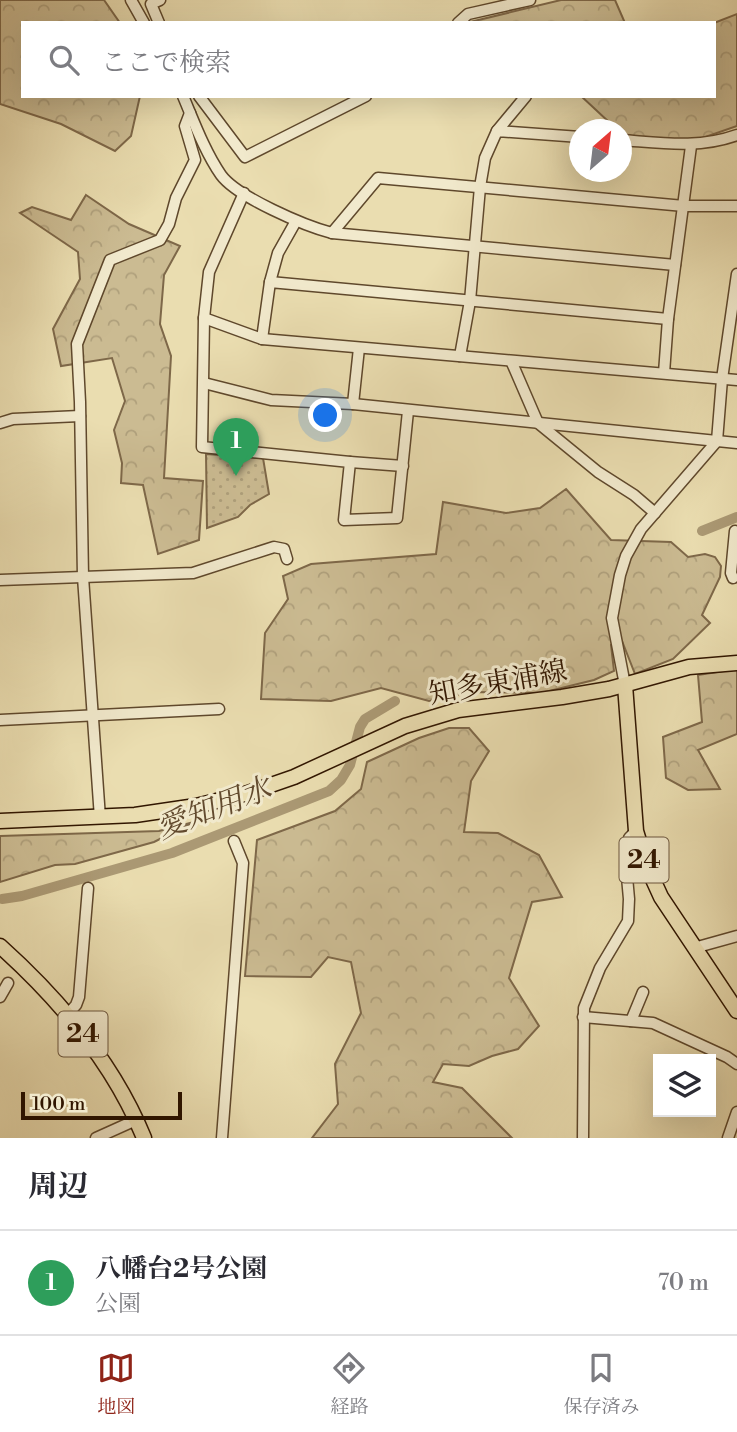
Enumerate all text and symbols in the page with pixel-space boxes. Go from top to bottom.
search box [21,21,716,98]
icon: search [45,41,83,79]
text: ここで検索 [101,47,231,79]
north arrow [569,119,632,182]
your location [308,398,342,432]
pin: 1 [213,418,259,476]
street label: 知多東浦線 [426,654,570,712]
water label: 愛知用水 [151,769,280,848]
road number: 24 [620,838,668,882]
road number: 24 [58,1012,108,1056]
map controls [653,1054,716,1117]
button: layers [653,1054,716,1117]
scale bar [21,1089,182,1121]
text: 100 m [32,1092,85,1116]
text: 周辺 [28,1168,88,1206]
text: 八幡台2号公園 [95,1253,267,1285]
text: 1 [45,1269,57,1297]
text: 70 m [658,1269,709,1297]
text: 公園 [95,1290,141,1318]
tab: 地図 [97,1349,136,1419]
tab: 経路 [330,1349,369,1419]
tab: 保存済み [563,1349,640,1419]

